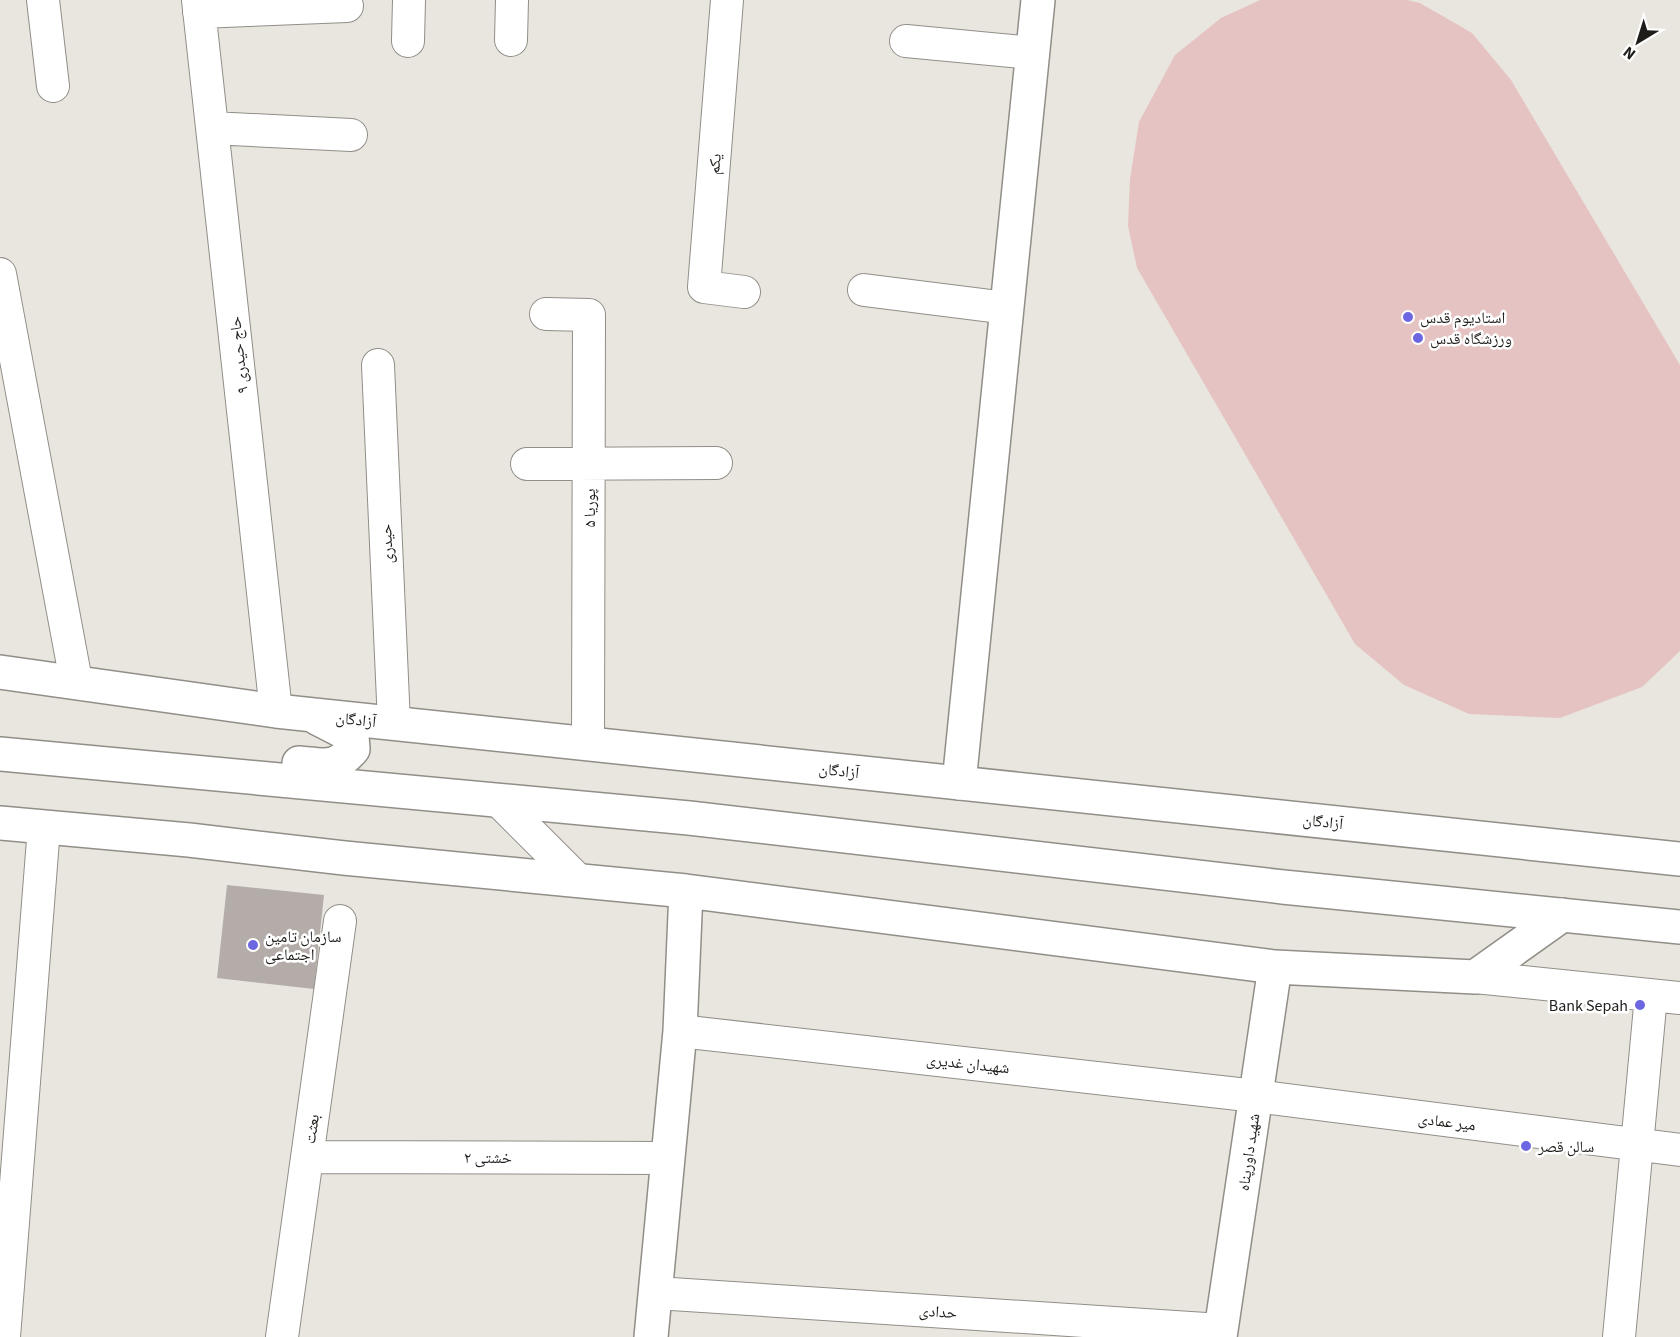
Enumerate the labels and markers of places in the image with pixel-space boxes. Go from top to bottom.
place label: استادیوم قدس [1420,307,1505,329]
marker: استادیوم قدس [1401,310,1415,324]
place label: ورزشگاه قدس [1430,328,1512,350]
marker: ورزشگاه قدس [1411,331,1425,345]
place label: سازمان تامین اجتماعی [265,926,342,966]
marker: سازمان تامین اجتماعی [246,938,260,952]
place label: Bank Sepah [1549,995,1628,1017]
marker: Bank Sepah [1633,998,1647,1012]
place label: سالن قصر [1537,1136,1594,1158]
marker: سالن قصر [1519,1139,1533,1153]

